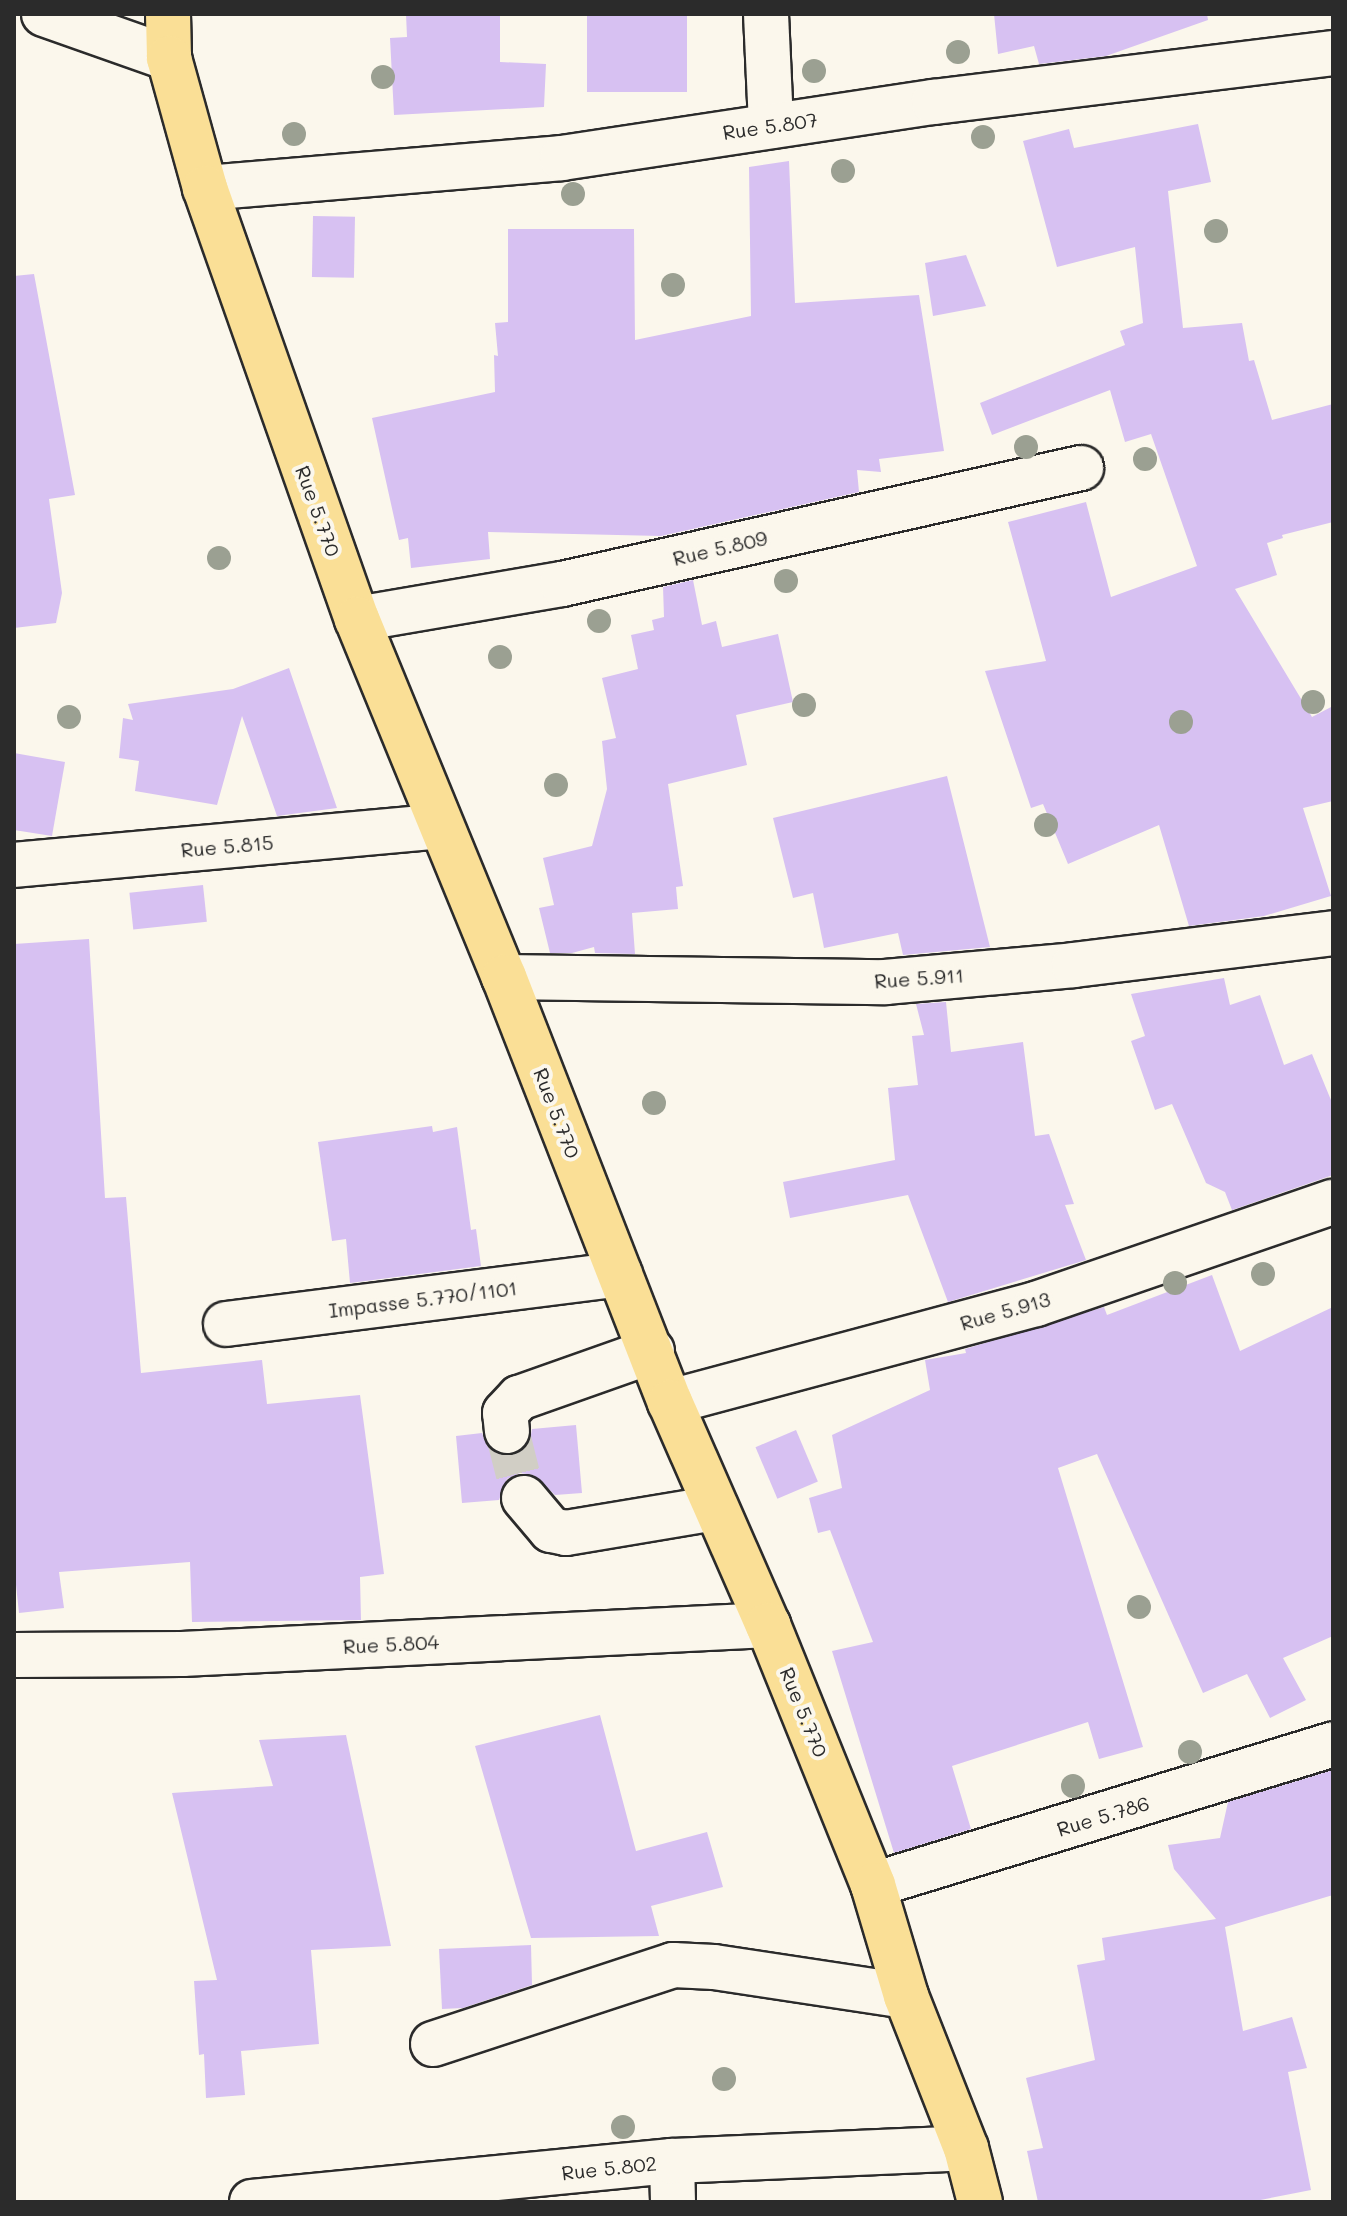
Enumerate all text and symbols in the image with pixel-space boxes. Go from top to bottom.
street label: Rue 5.807 [721,107,819,145]
street label: Rue 5.770 [291,462,345,560]
street label: Rue 5.809 [670,525,770,571]
street label: Rue 5.815 [180,830,274,862]
street label: Rue 5.911 [873,963,965,993]
street label: Rue 5.770 [529,1064,585,1162]
street label: Impasse 5.770/1101 [327,1276,519,1322]
street label: Rue 5.913 [957,1287,1053,1335]
street label: Rue 5.804 [342,1629,440,1659]
street label: Rue 5.770 [775,1664,833,1760]
street label: Rue 5.786 [1054,1791,1152,1841]
street label: Rue 5.802 [560,2151,658,2185]

